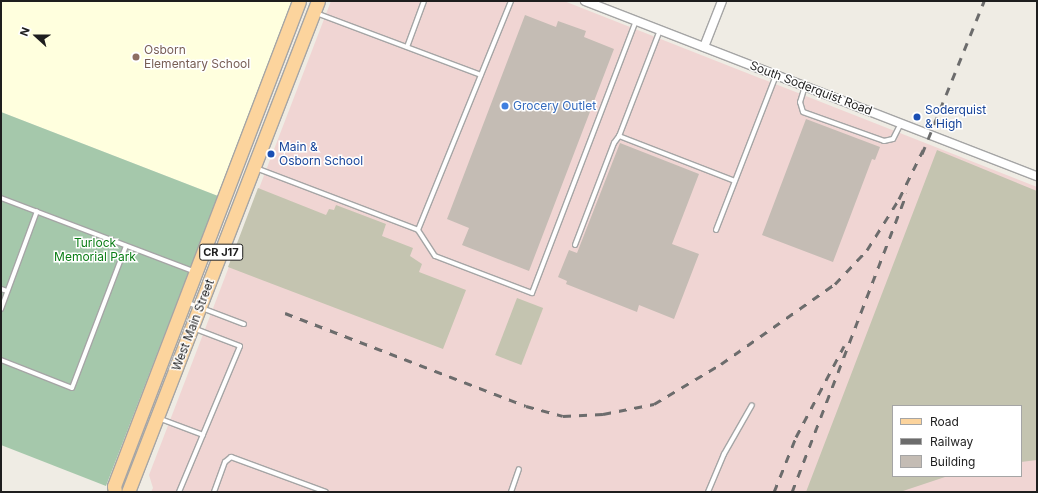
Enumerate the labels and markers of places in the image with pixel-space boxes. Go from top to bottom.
place label: Osborn Elementary School [144,43,250,71]
marker: Osborn Elementary School [131,52,141,62]
place label: Grocery Outlet [513,99,596,113]
marker: Grocery Outlet [500,101,510,111]
place label: Soderquist & High [925,103,986,131]
marker: Soderquist & High [912,112,922,122]
place label: Main & Osborn School [279,140,363,168]
marker: Main & Osborn School [266,149,276,159]

